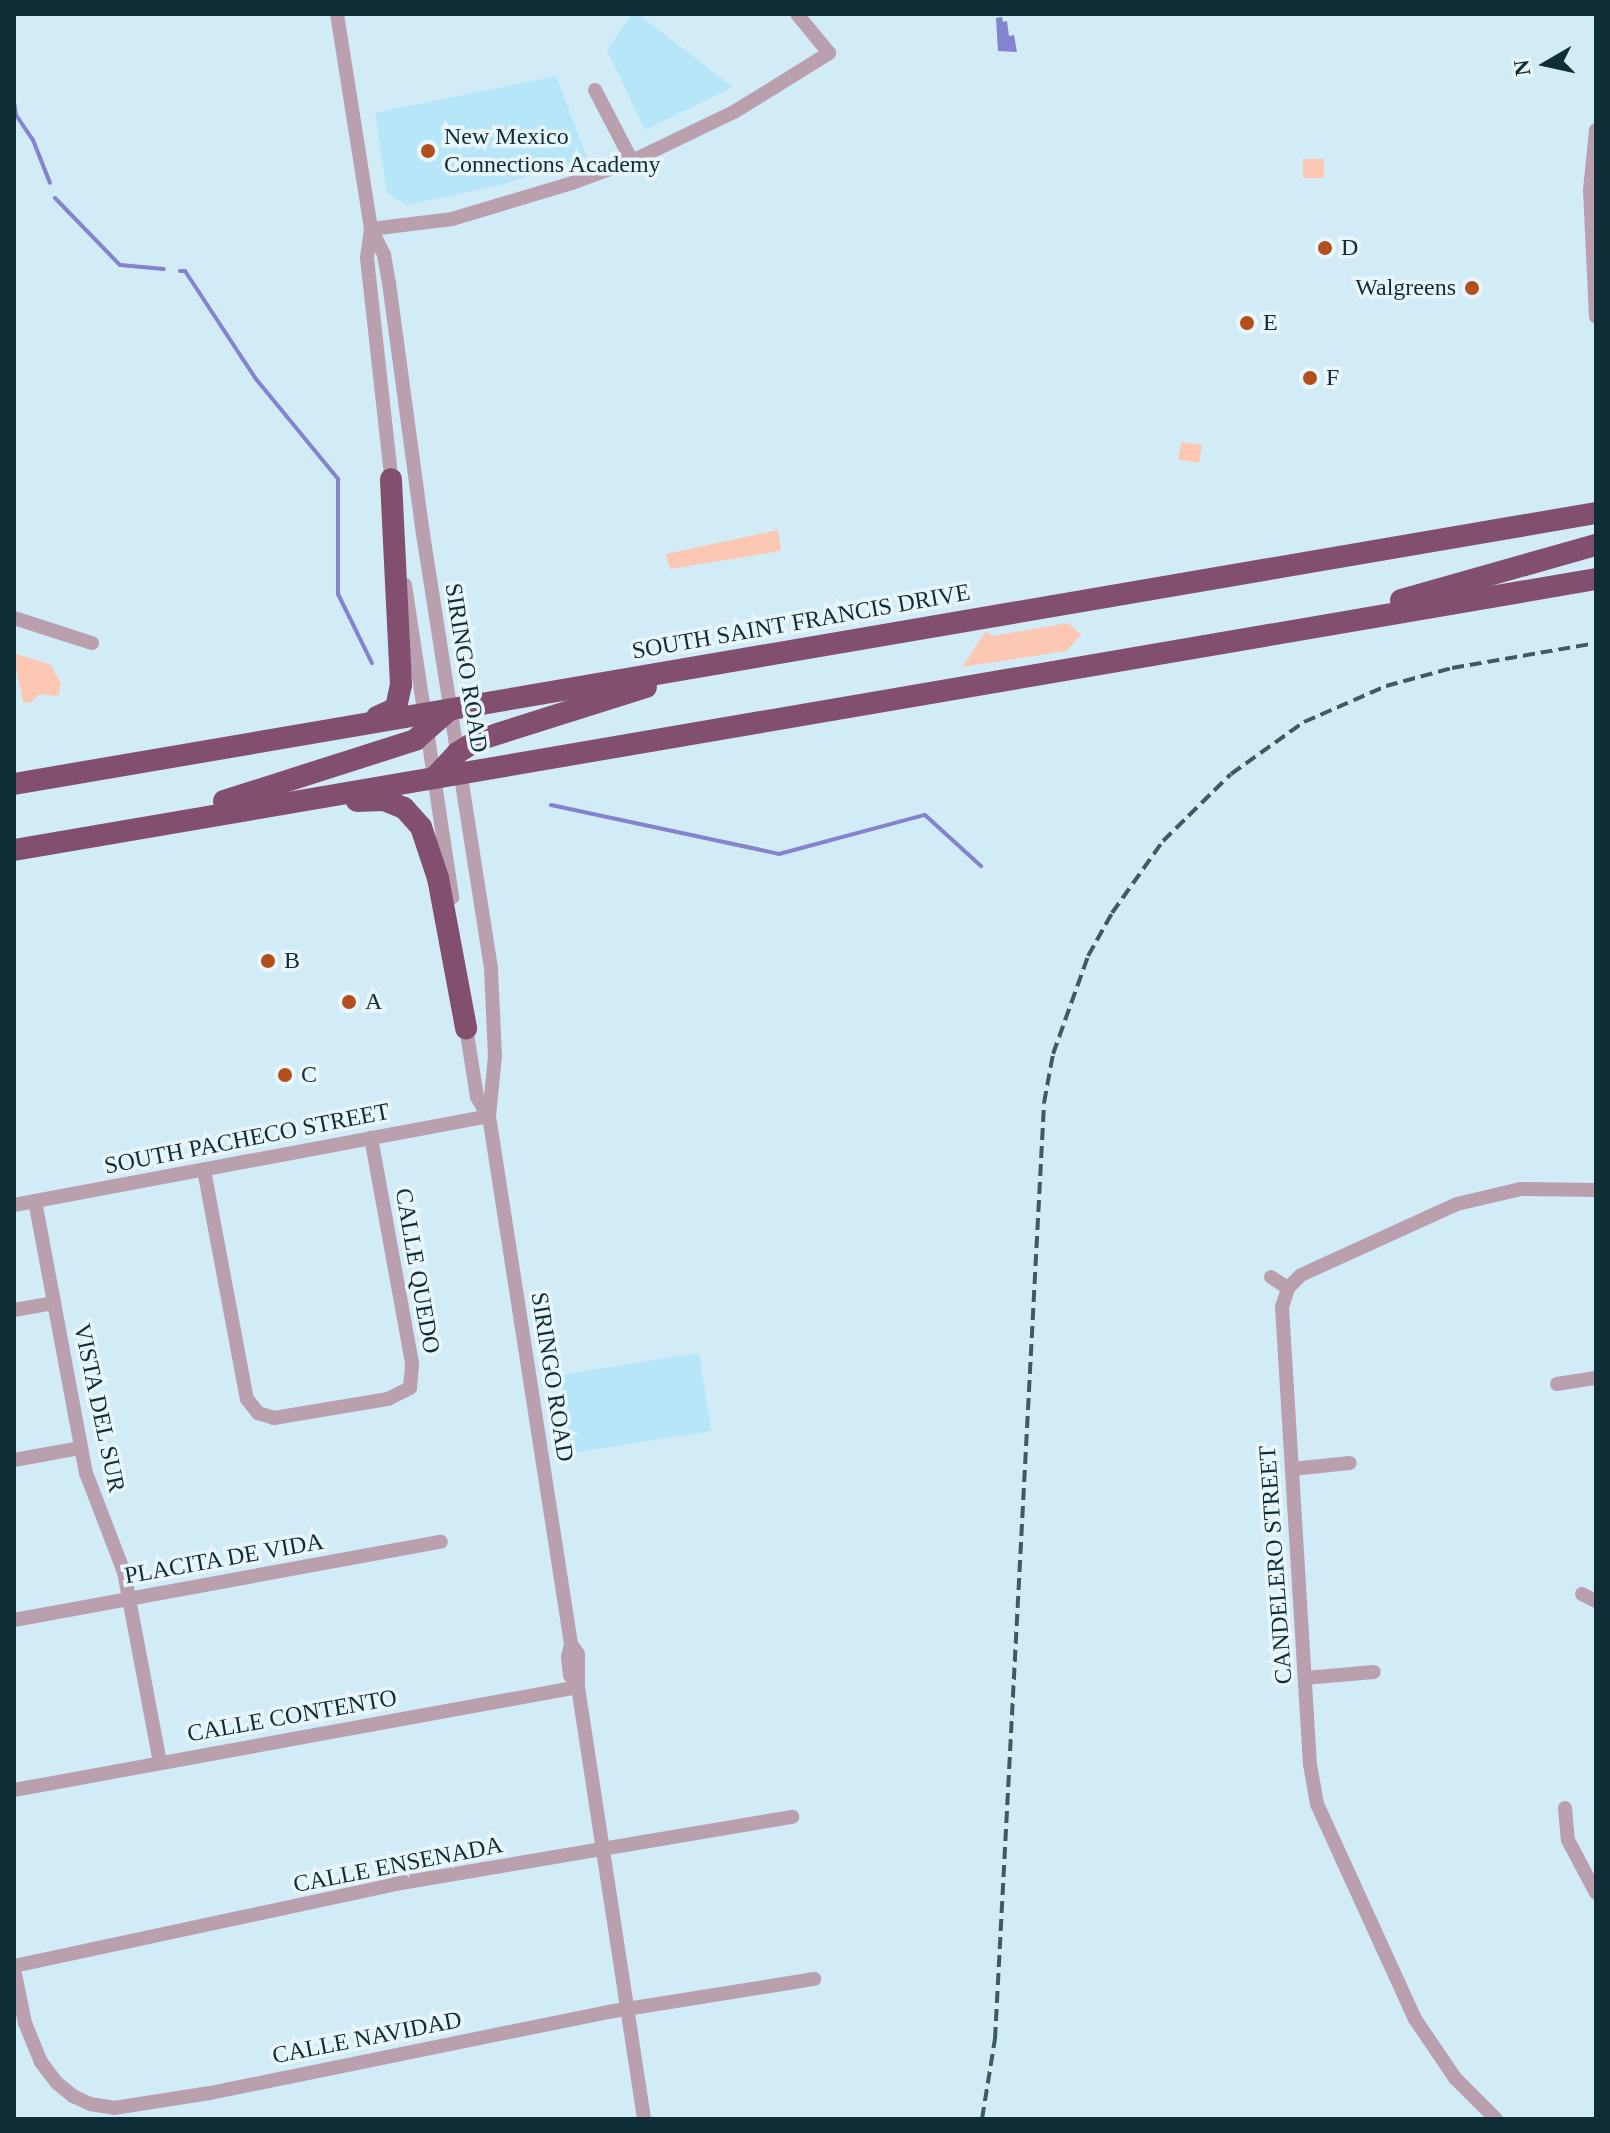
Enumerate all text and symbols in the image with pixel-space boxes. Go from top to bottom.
north arrow [1506,24,1586,104]
text: N [1508,58,1535,78]
place label: New Mexico Connections Academy [444,123,662,179]
marker: New Mexico Connections Academy [419,142,437,160]
place label: D [1341,234,1358,262]
marker: D [1316,239,1334,257]
place label: Walgreens [1355,274,1456,302]
marker: Walgreens [1463,279,1481,297]
place label: E [1263,309,1278,337]
marker: E [1238,314,1256,332]
place label: F [1326,364,1339,392]
marker: F [1301,369,1319,387]
street label: SOUTH SAINT FRANCIS DRIVE [629,578,973,666]
street label: SIRINGO ROAD [438,581,494,755]
place label: B [284,947,300,975]
marker: B [259,952,277,970]
place label: A [365,988,382,1016]
marker: A [340,993,358,1011]
place label: C [301,1061,317,1089]
marker: C [276,1066,294,1084]
street label: SOUTH PACHECO STREET [102,1097,392,1181]
street label: CALLE QUEDO [388,1186,446,1356]
street label: SIRINGO ROAD [524,1290,580,1464]
street label: VISTA DEL SUR [67,1320,131,1496]
street label: CANDELERO STREET [1253,1445,1299,1685]
street label: PLACITA DE VIDA [121,1527,327,1591]
street label: CALLE CONTENTO [185,1683,399,1749]
street label: CALLE ENSENADA [291,1831,505,1899]
street label: CALLE NAVIDAD [270,2006,464,2070]

